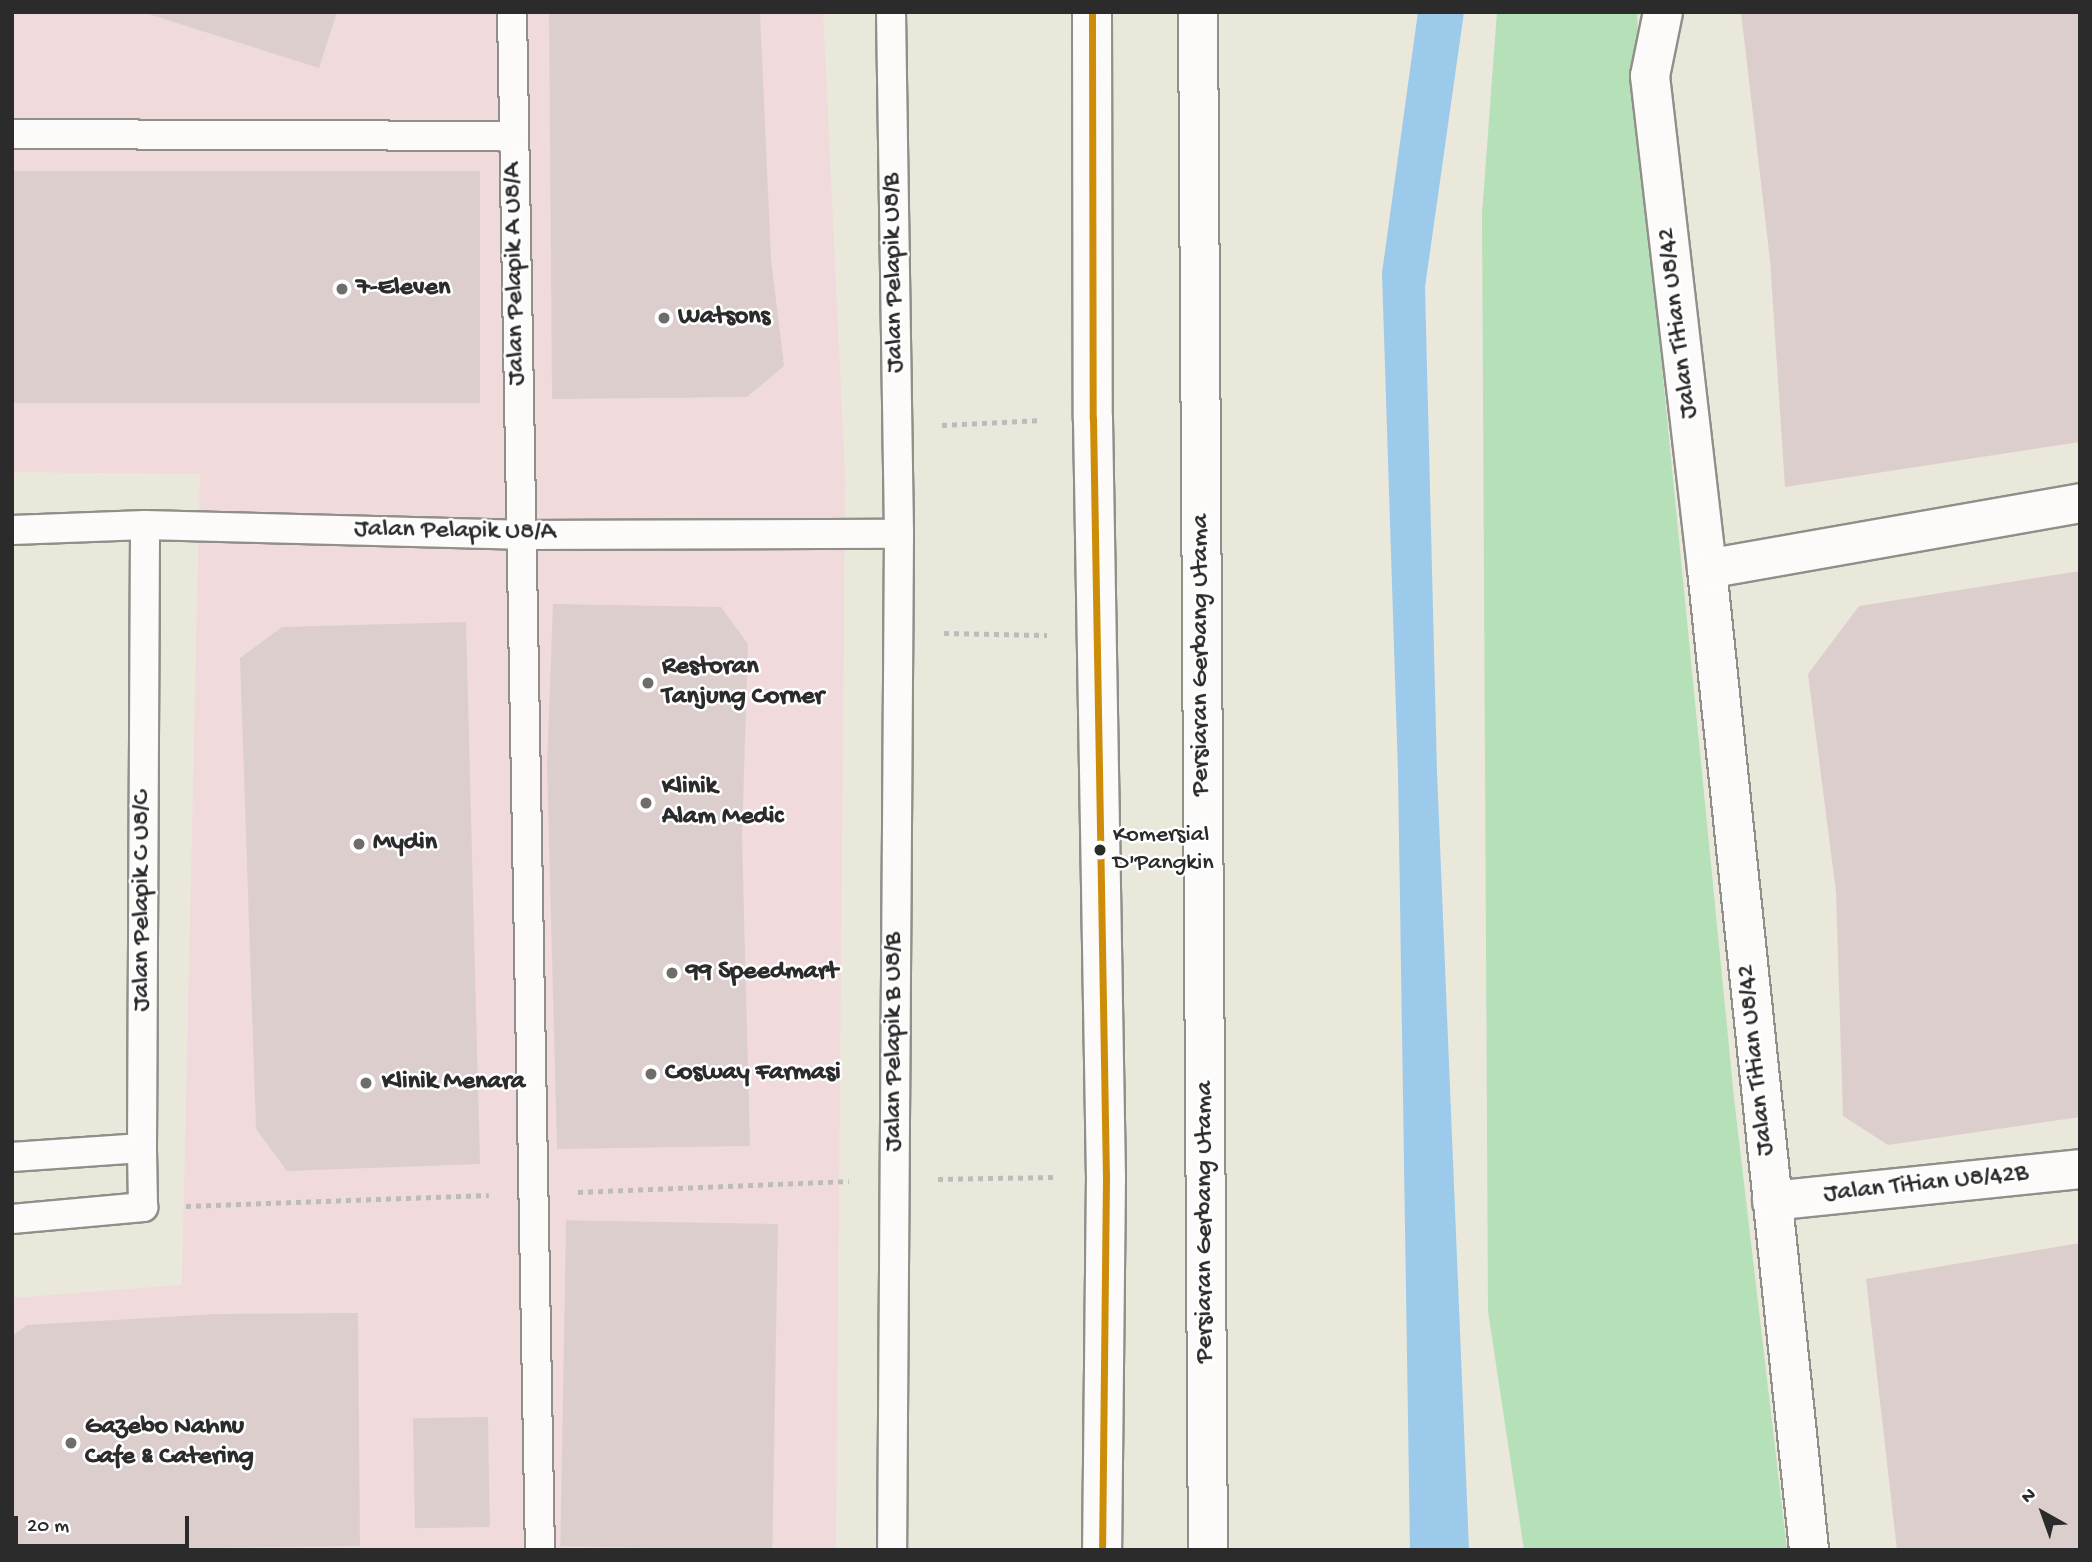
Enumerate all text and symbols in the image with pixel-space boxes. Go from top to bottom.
street label: Jalan Pelapik A U8/A [498,162,534,386]
street label: Jalan Pelapik U8/B [878,173,912,373]
street label: Jalan Titian U8/42 [1652,226,1706,420]
place label: 7-Eleven [356,273,450,305]
marker: 7-Eleven [334,281,350,297]
place label: Watsons [678,302,770,334]
marker: Watsons [656,310,672,326]
street label: Persiaran Gerbang Utama [1186,514,1218,796]
street label: Jalan Pelapik U8/A [354,515,556,549]
place label: Restoran Tanjung Corner [662,652,824,714]
marker: Restoran Tanjung Corner [640,675,656,691]
place label: Klinik Alam Medic [662,772,783,834]
street label: Jalan Pelapik C U8/C [127,791,159,1011]
marker: Klinik Alam Medic [636,793,656,813]
place label: Komersial D'Pangkin [1113,822,1214,878]
place label: Mydin [373,828,437,860]
marker: Mydin [351,836,367,852]
marker: Komersial D'Pangkin [1093,843,1107,857]
street label: Jalan Pelapik B U8/B [879,932,911,1152]
place label: 99 Speedmart [686,957,838,989]
street label: Jalan Titian U8/42 [1731,963,1783,1157]
marker: 99 Speedmart [664,965,680,981]
place label: Cosway Farmasi [665,1058,841,1090]
marker: Cosway Farmasi [643,1066,659,1082]
place label: Klinik Menara [382,1067,525,1099]
marker: Klinik Menara [356,1073,376,1093]
street label: Persiaran Gerbang Utama [1190,1081,1222,1363]
street label: Jalan Titian U8/42B [1822,1159,2030,1211]
place label: Gazebo Nahnu Cafe & Catering [85,1412,254,1474]
marker: Gazebo Nahnu Cafe & Catering [63,1435,79,1451]
north arrow [2008,1478,2078,1548]
text: N [2017,1484,2041,1509]
scale bar [18,1502,192,1546]
text: 20 m [27,1515,69,1540]

